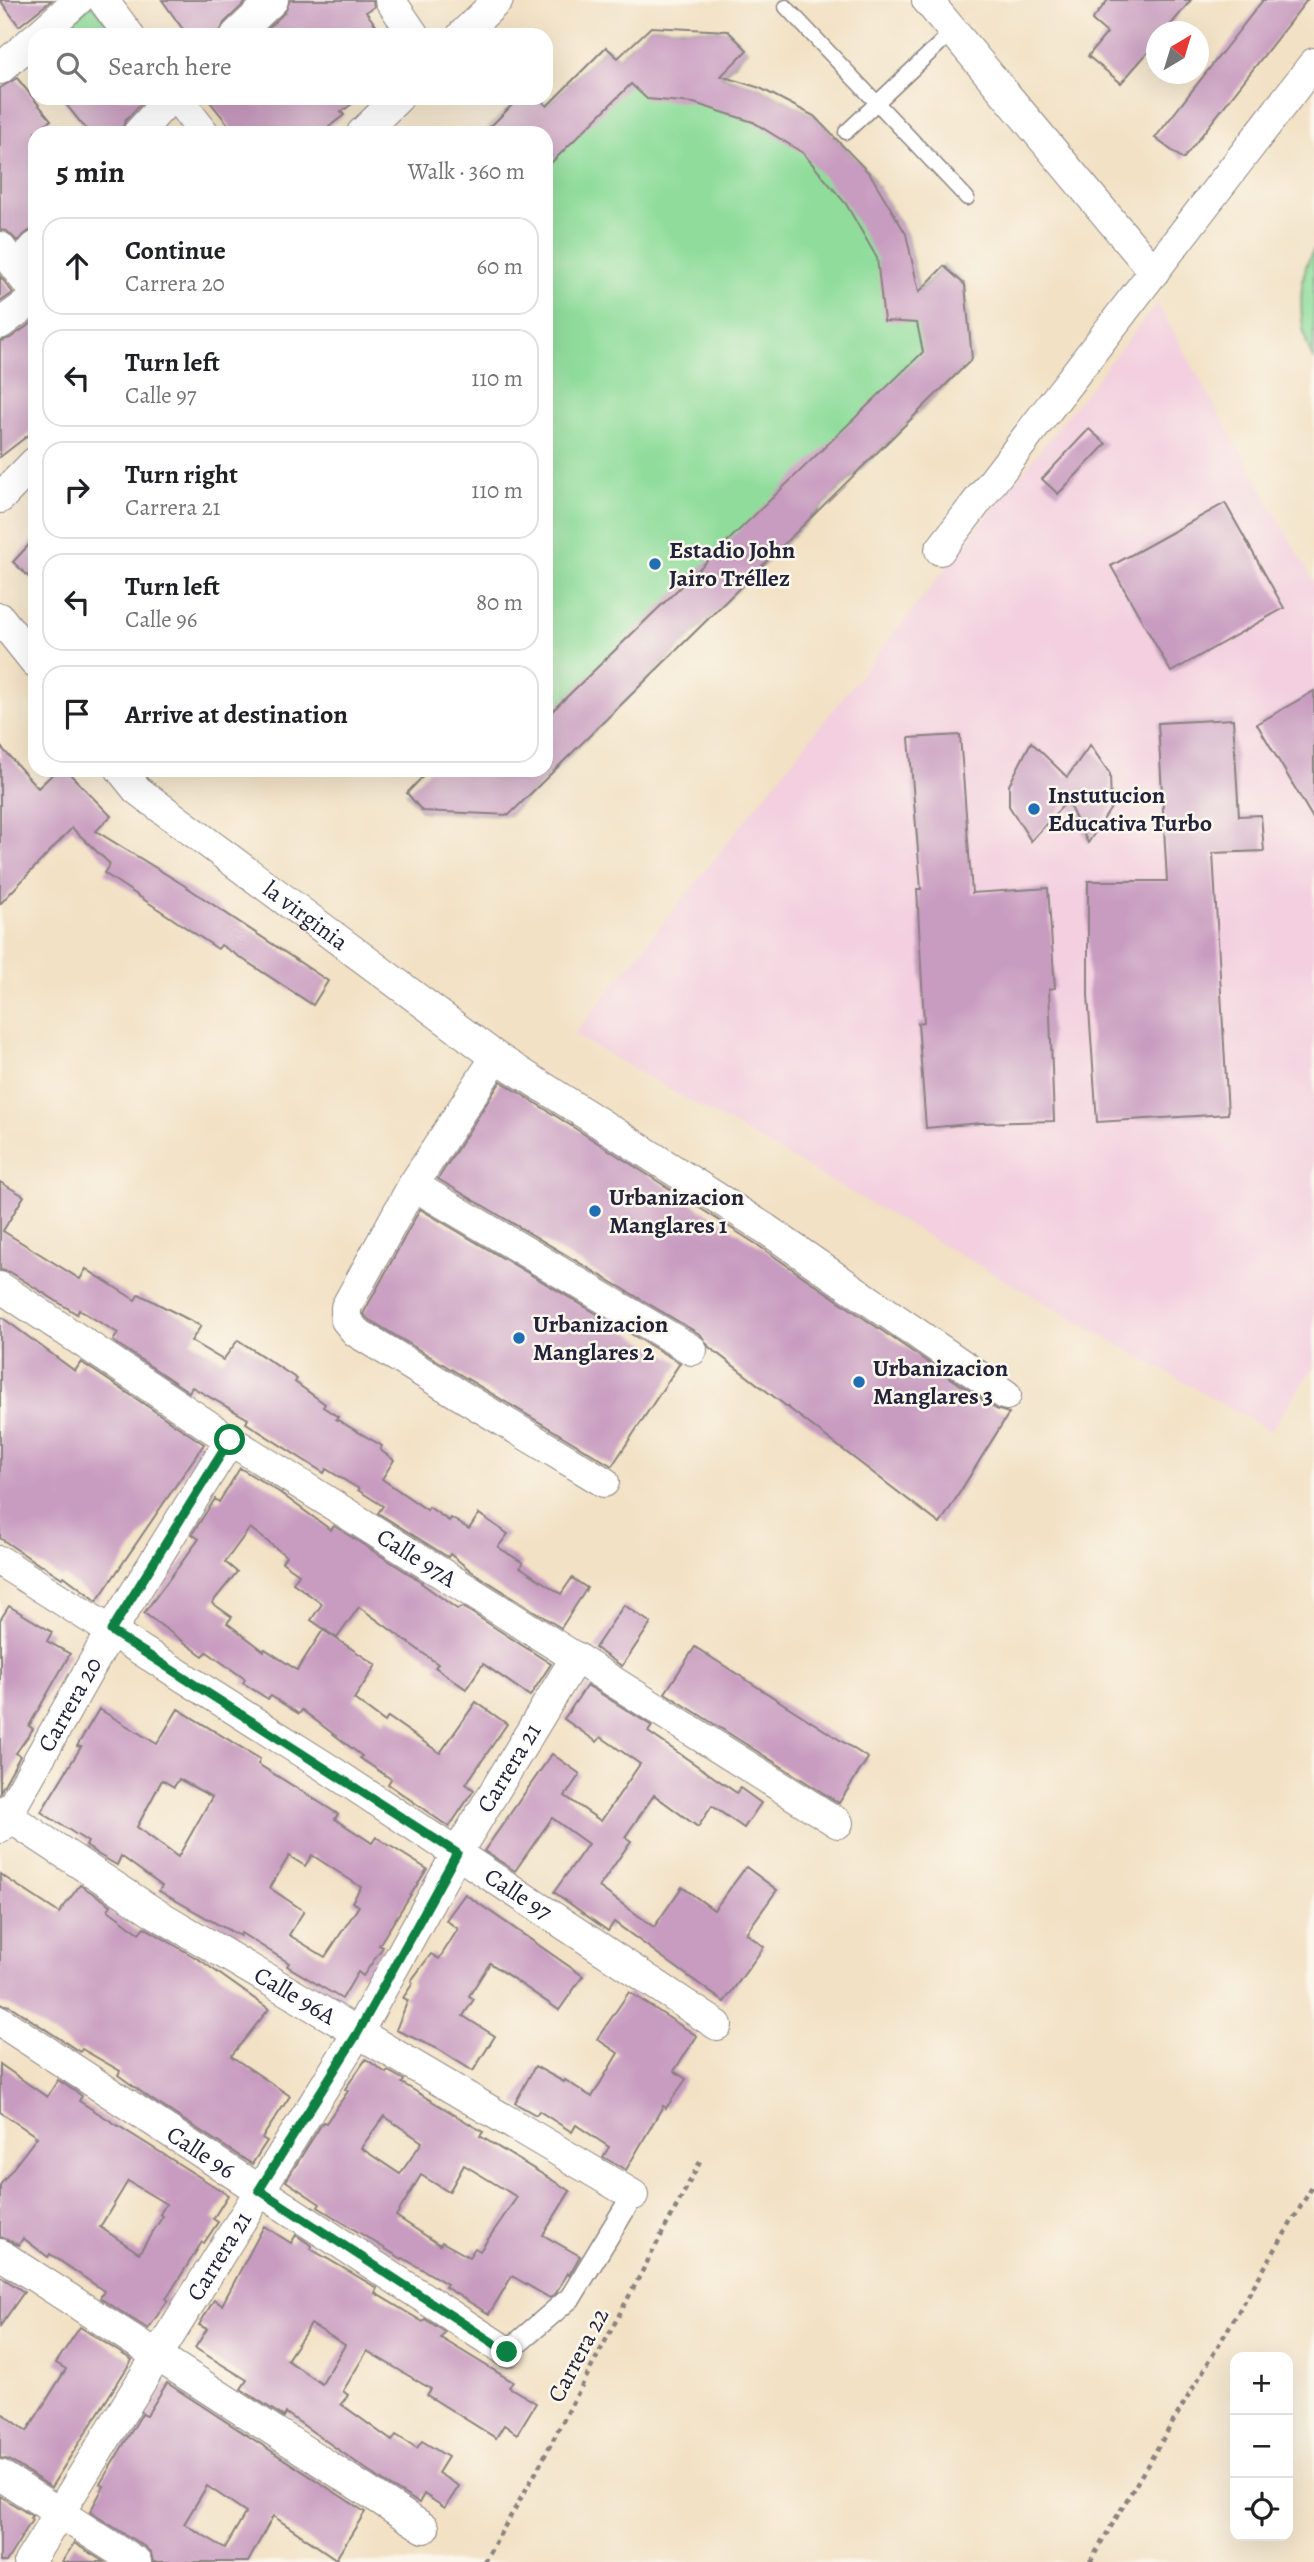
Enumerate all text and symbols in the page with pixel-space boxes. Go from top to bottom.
north arrow [1146,21,1209,84]
search box [28,28,553,105]
icon: search [52,48,90,86]
text: Search here [108,49,232,84]
text: 5 min [56,152,125,192]
text: Walk · 360 m [408,156,525,187]
text: Continue [125,233,226,268]
icon: ahead [58,247,96,285]
text: 60 m [476,251,523,282]
text: Carrera 20 [125,268,225,299]
text: Turn left [125,345,220,380]
icon: left [58,359,96,397]
text: 110 m [471,363,523,394]
text: Calle 97 [125,380,196,411]
text: Turn right [125,457,238,492]
icon: right [58,471,96,509]
text: 110 m [471,475,523,506]
text: Carrera 21 [125,492,220,523]
place label: Estadio John Jairo Tréllez [669,534,796,594]
marker: Estadio John Jairo Tréllez [647,556,663,572]
text: Turn left [125,569,220,604]
icon: left [58,583,96,621]
text: 80 m [476,587,523,618]
text: Calle 96 [125,604,197,635]
icon: arrive [58,695,96,733]
text: Arrive at destination [125,697,348,732]
place label: Instutucion Educativa Turbo [1048,779,1212,839]
marker: Instutucion Educativa Turbo [1026,801,1042,817]
street label: la virginia [257,873,356,958]
place label: Urbanizacion Manglares 1 [609,1181,745,1241]
marker: Urbanizacion Manglares 1 [587,1203,603,1219]
place label: Urbanizacion Manglares 2 [533,1308,669,1368]
marker: Urbanizacion Manglares 2 [511,1330,527,1346]
place label: Urbanizacion Manglares 3 [873,1352,1009,1412]
marker: Urbanizacion Manglares 3 [851,1374,867,1390]
route start [214,1424,245,1455]
street label: Calle 97A [371,1521,464,1595]
street label: Carrera 20 [30,1651,109,1758]
street label: Carrera 21 [469,1717,548,1819]
street label: Calle 97 [478,1860,559,1928]
street label: Calle 96A [248,1959,343,2032]
street label: Calle 96 [161,2118,241,2186]
street label: Carrera 21 [179,2205,259,2307]
street label: Carrera 22 [540,2302,616,2408]
route end [491,2336,522,2367]
map controls [1230,2352,1293,2541]
button: + [1230,2352,1293,2415]
button: − [1230,2415,1293,2478]
button: locate [1230,2478,1293,2541]

